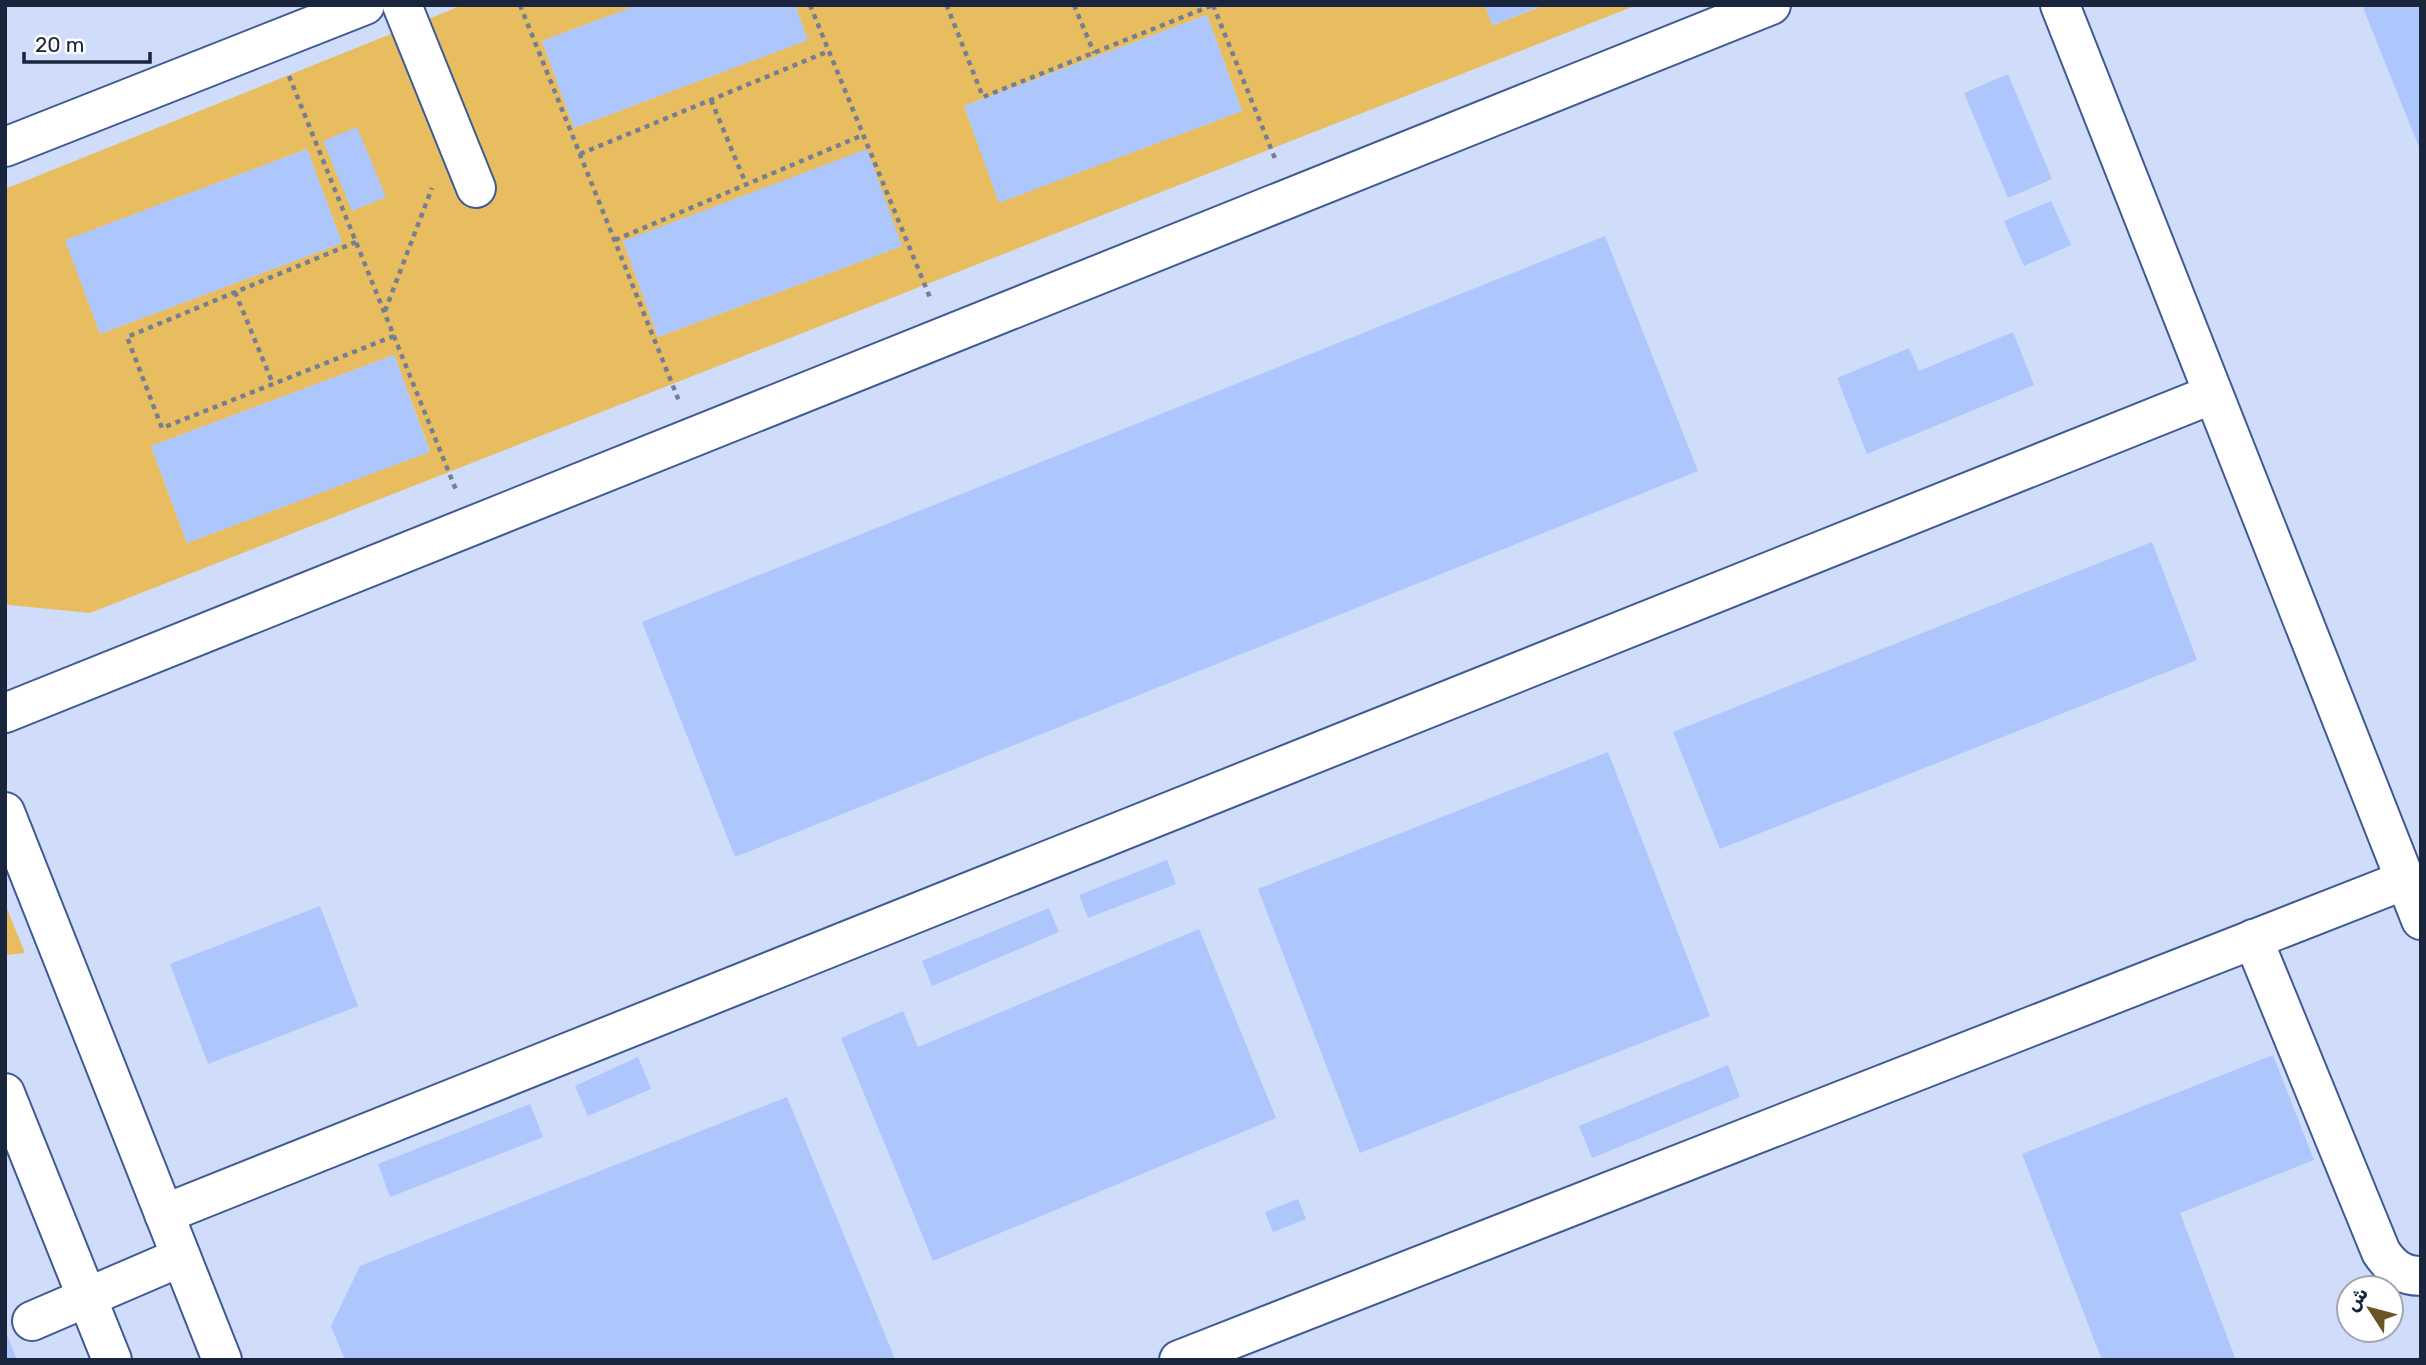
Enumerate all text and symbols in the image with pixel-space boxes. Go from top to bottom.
scale bar [24,21,150,65]
text: 20 m [35,32,84,57]
north arrow [2335,1274,2405,1344]
text: ش [2340,1283,2373,1316]

